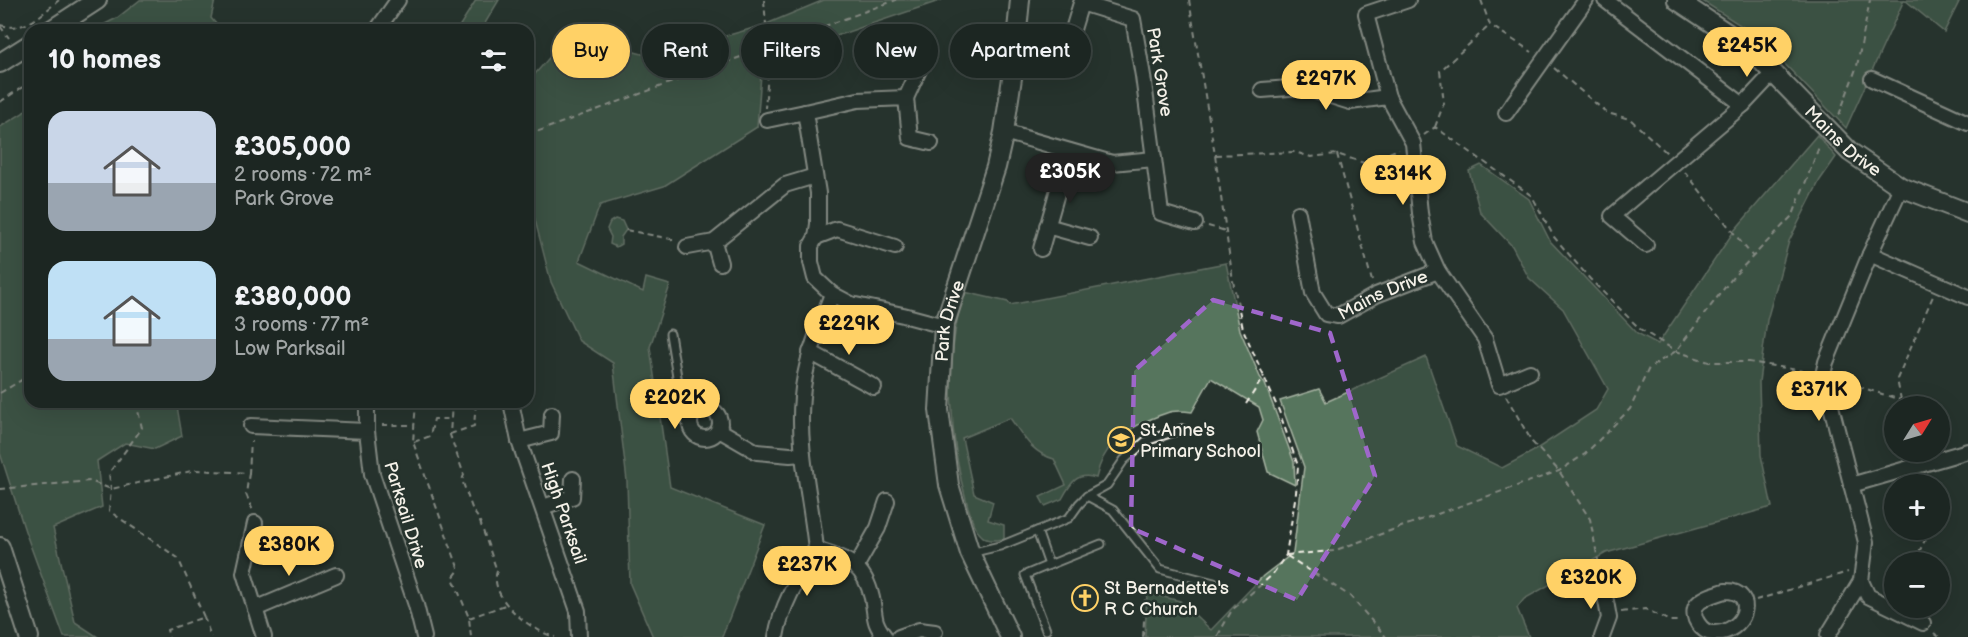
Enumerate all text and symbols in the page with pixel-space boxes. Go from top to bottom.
chip: Buy [552,24,630,78]
chip: Rent [642,24,729,78]
chip: Filters [741,24,842,78]
chip: New [854,24,938,78]
chip: Apartment [950,24,1091,78]
street label: Park Grove [1142,26,1177,118]
pin: £245K [1705,27,1789,78]
text: £245K [1717,34,1777,58]
icon: filters [477,44,510,77]
text: 10 homes [48,45,161,76]
pin: £297K [1284,60,1368,111]
text: £297K [1296,67,1356,91]
street label: Mains Drive [1800,102,1885,181]
text: £305,000 [234,132,351,163]
icon: home [96,135,168,207]
pin: £305K [1028,153,1112,204]
pin: £314K [1361,155,1445,206]
text: £305K [1039,160,1101,184]
text: £314K [1374,162,1432,186]
text: 2 rooms · 72 m² [234,163,372,187]
text: Park Grove [234,187,334,211]
street label: Mains Drive [1335,266,1431,325]
street label: Park Drive [932,277,969,362]
text: £380,000 [234,282,352,313]
icon: home [96,285,168,357]
pin: £229K [807,305,891,356]
text: £229K [818,312,880,336]
text: 3 rooms · 77 m² [234,313,369,337]
text: Low Parksail [234,337,345,361]
pin: £371K [1777,371,1861,422]
text: £371K [1790,378,1848,402]
pin: £202K [633,379,717,430]
text: £202K [644,386,706,410]
north arrow [1884,396,1950,462]
map controls [1884,396,1950,618]
place label: St Anne's Primary School [1140,420,1261,462]
school or university icon: St Anne's Primary School [1106,425,1136,455]
street label: Parksail Drive [379,459,432,571]
street label: High Parksail [536,460,591,567]
button: + [1884,474,1950,540]
pin: £380K [247,526,331,577]
text: £380K [258,533,320,557]
pin: £237K [765,546,849,597]
button: − [1884,552,1950,618]
text: £237K [777,553,837,577]
pin: £320K [1549,559,1633,610]
text: £320K [1560,566,1622,590]
place label: St Bernadette's R C Church [1104,578,1229,620]
church icon: St Bernadette's R C Church [1070,583,1100,613]

